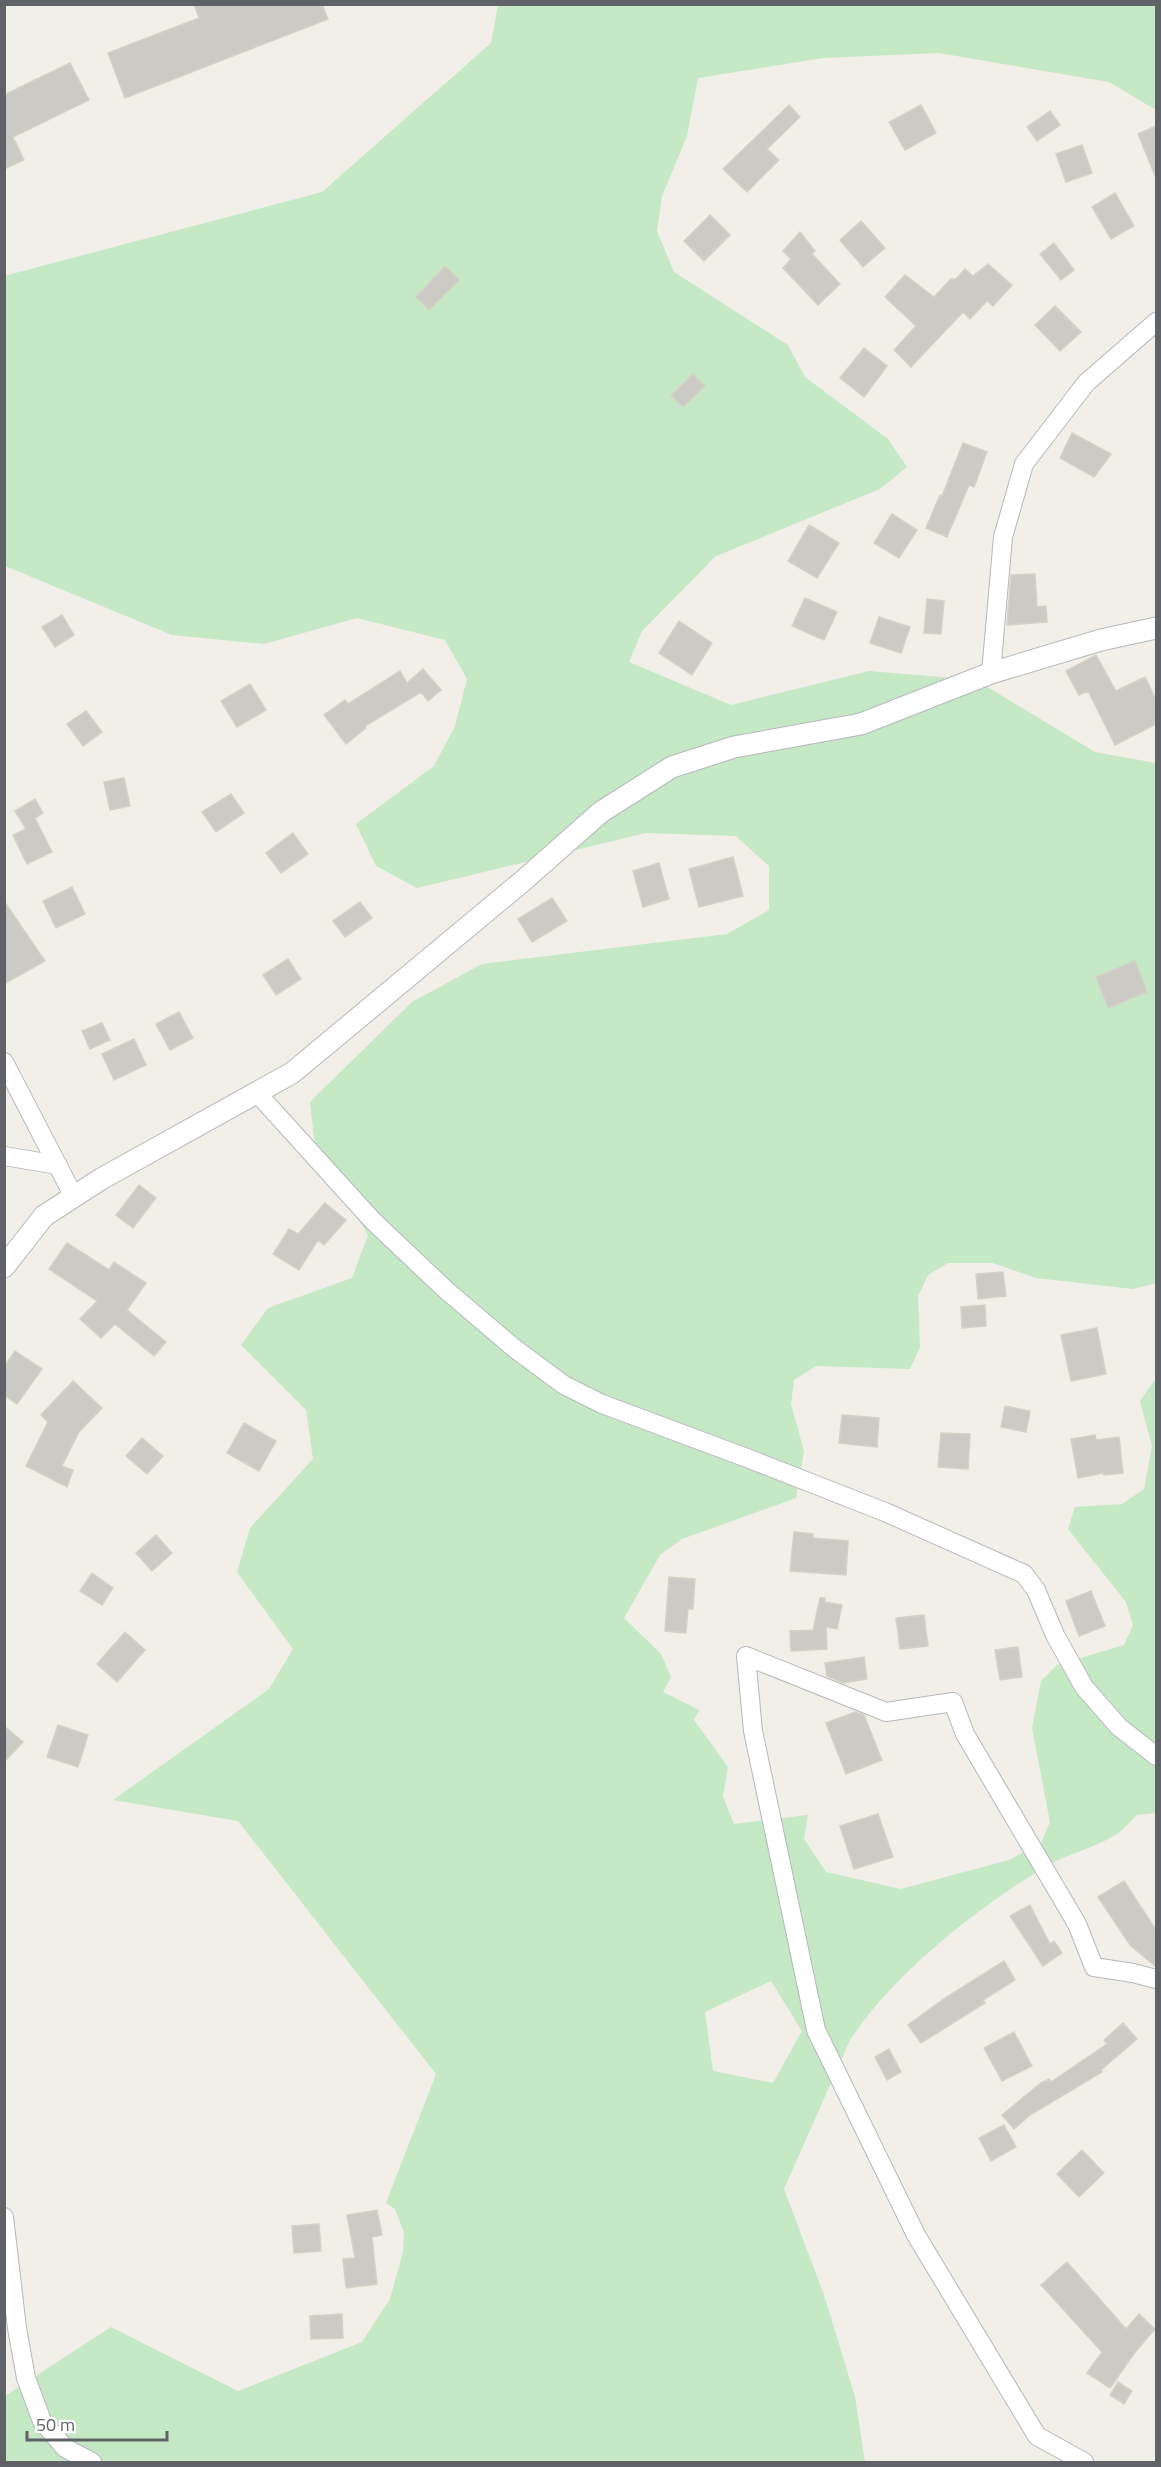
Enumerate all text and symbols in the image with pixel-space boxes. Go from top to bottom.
scale bar [27,2404,166,2442]
text: 50 m [36,2411,75,2438]

